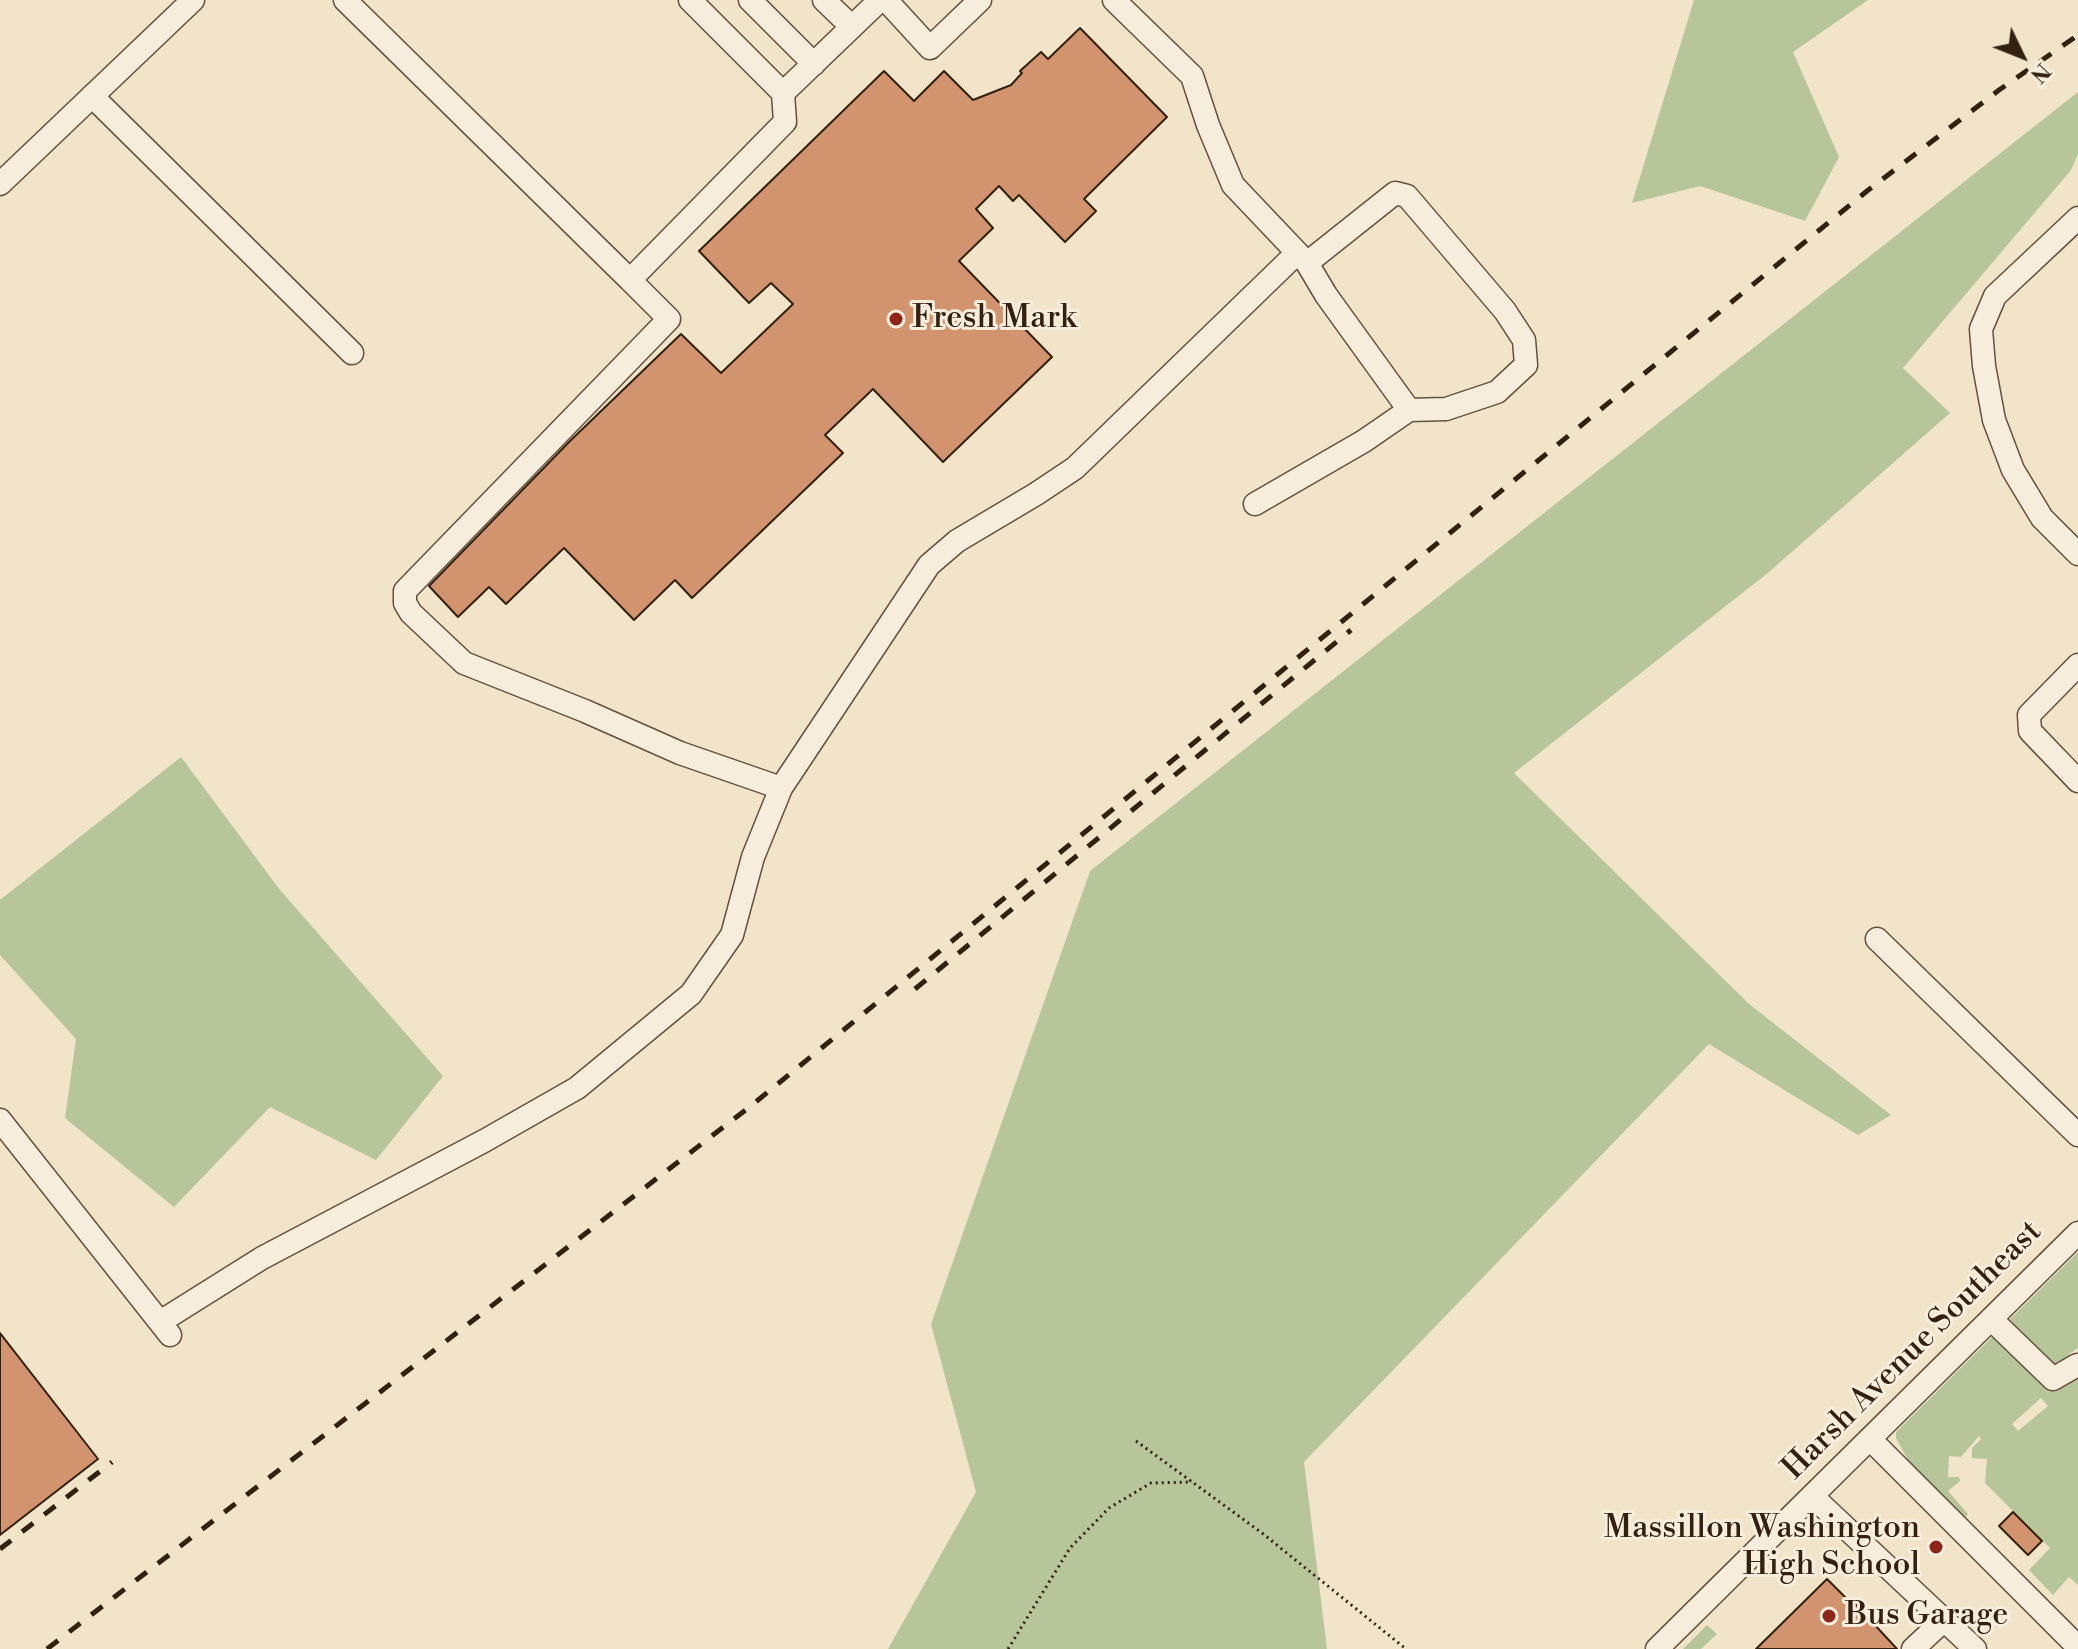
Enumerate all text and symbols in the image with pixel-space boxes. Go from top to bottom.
north arrow [1982,16,2062,96]
text: N [2024,57,2056,88]
place label: Fresh Mark [912,300,1077,338]
marker: Fresh Mark [887,310,905,328]
street label: Harsh Avenue Southeast [1775,1213,2051,1489]
place label: Massillon Washington High School [1604,1510,1920,1585]
marker: Massillon Washington High School [1927,1538,1945,1556]
place label: Bus Garage [1845,1597,2008,1635]
marker: Bus Garage [1820,1607,1838,1625]

